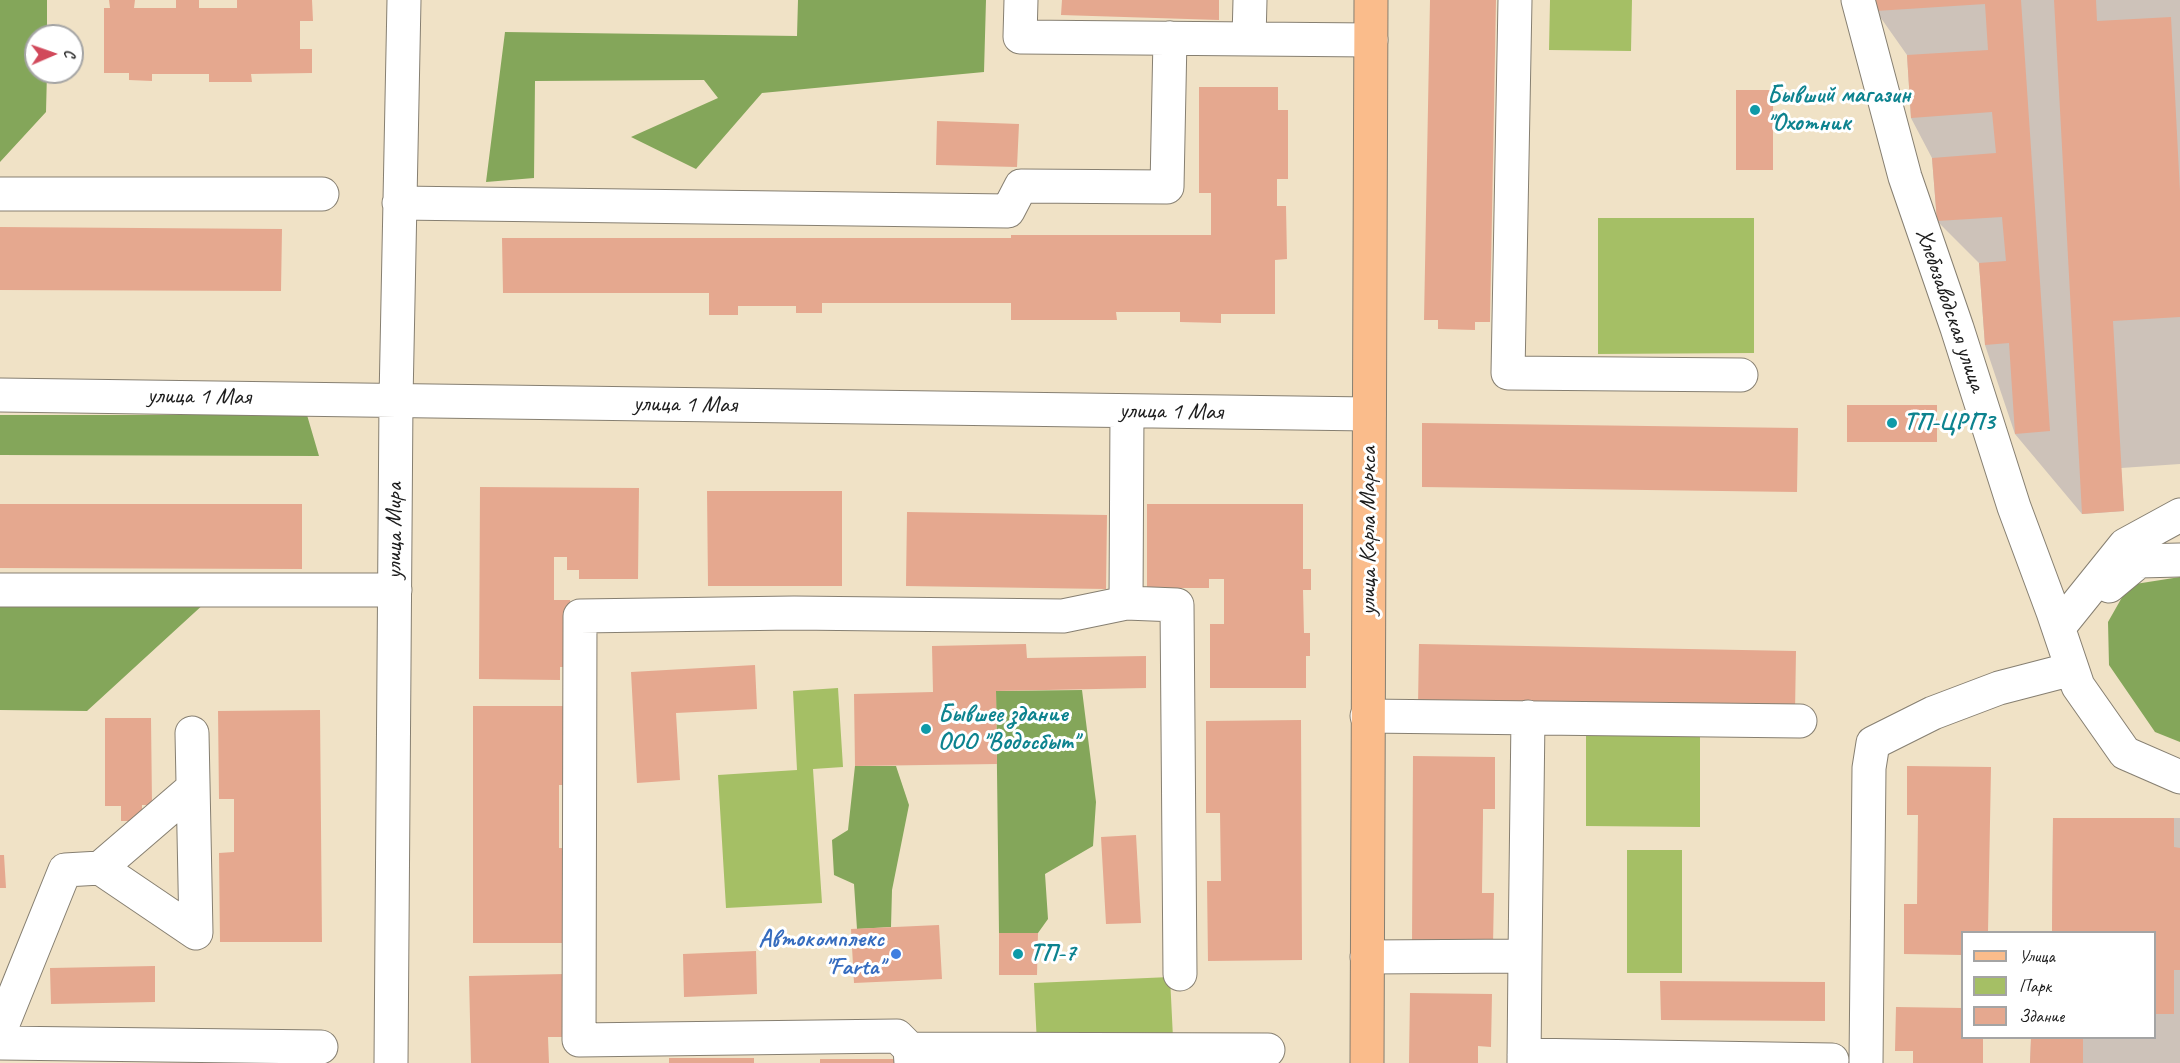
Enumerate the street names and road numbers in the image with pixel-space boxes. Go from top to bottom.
street label: Хлебозаводская улица [1909,225,1991,395]
street label: улица 1 Мая [147,382,251,412]
street label: улица 1 Мая [633,390,737,420]
street label: улица 1 Мая [1119,397,1223,427]
street label: улица Карла Маркса [1355,447,1383,615]
street label: улица Мира [381,483,409,579]

